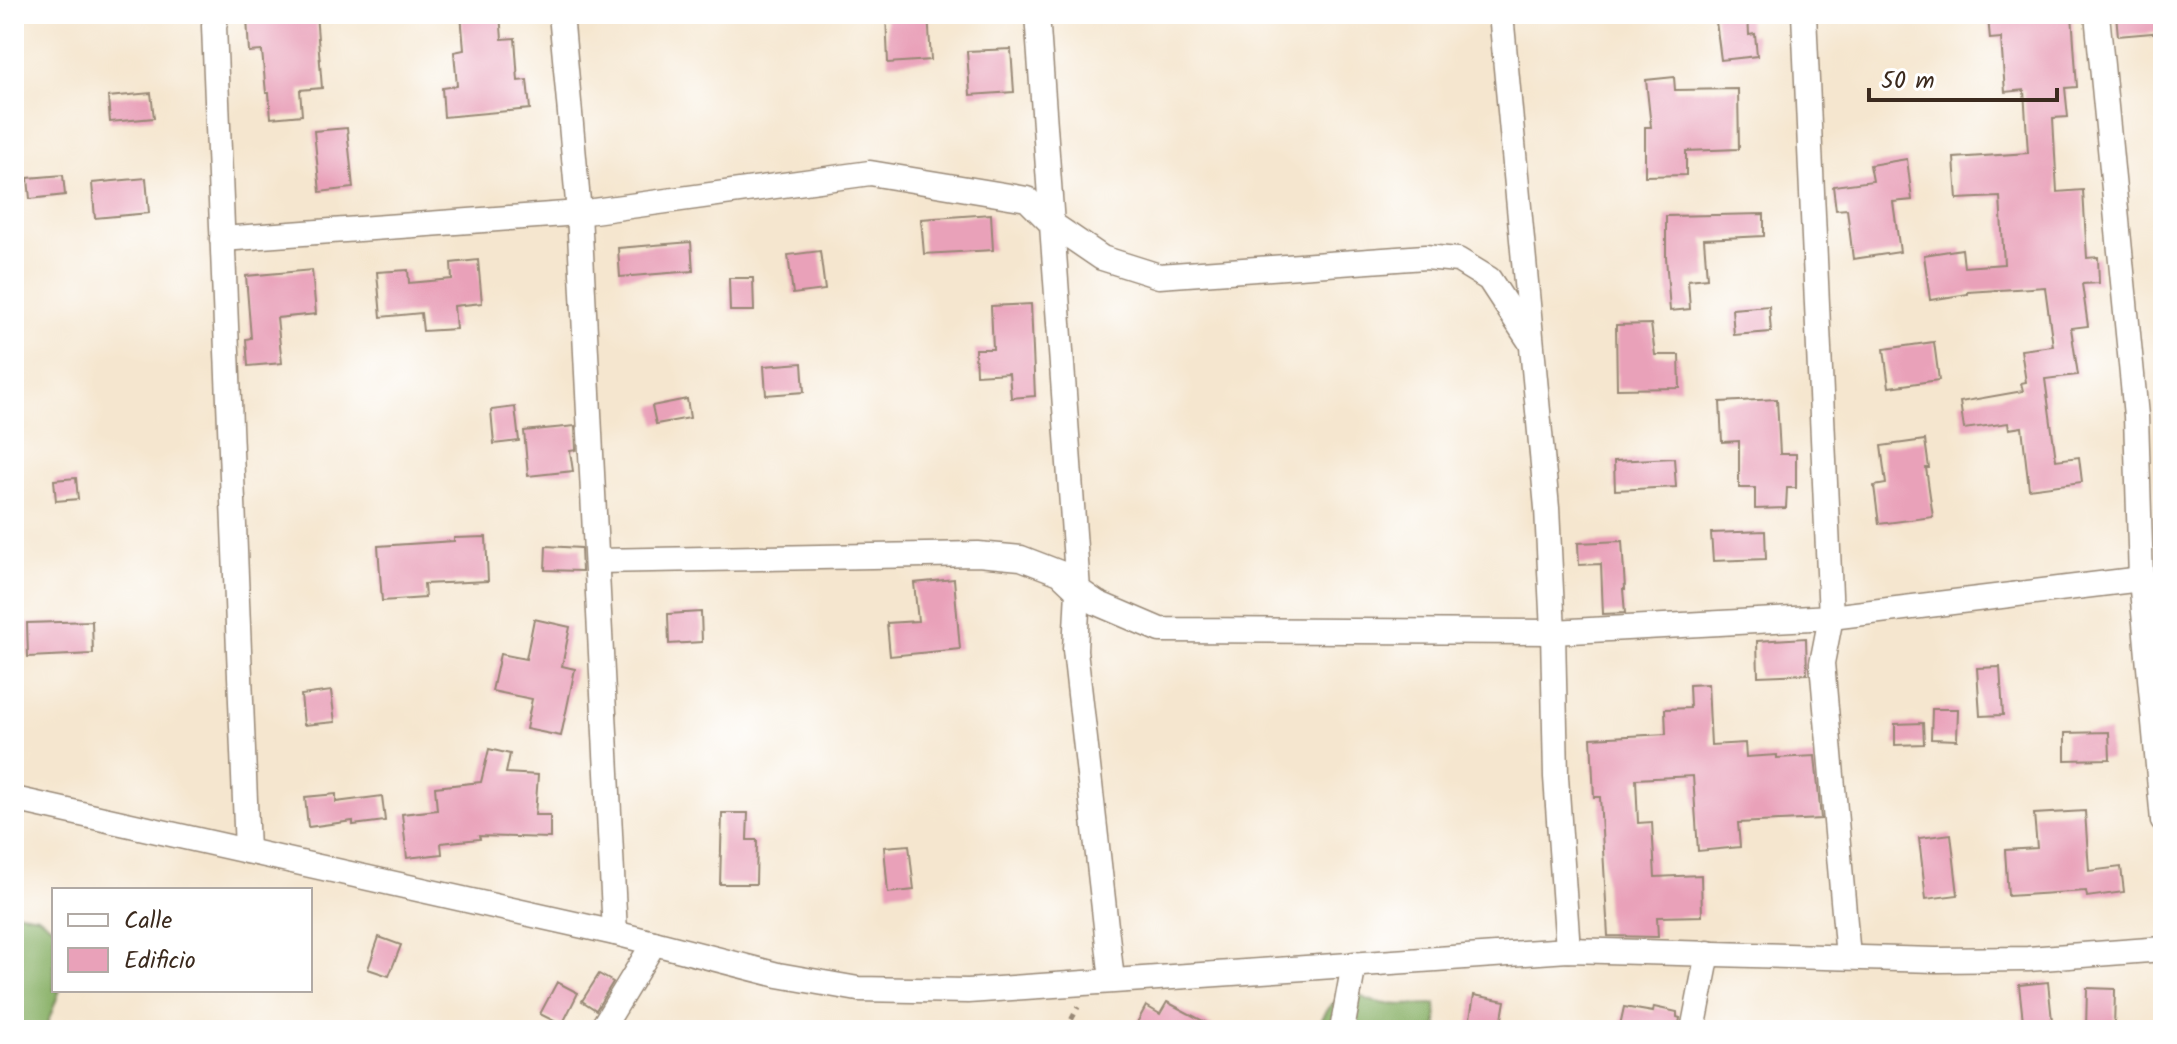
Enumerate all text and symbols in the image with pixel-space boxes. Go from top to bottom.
scale bar [1869,52,2057,102]
text: 50 m [1881,62,1935,101]
legend [52,888,312,992]
text: Calle [124,902,172,941]
text: Edificio [124,942,196,981]

